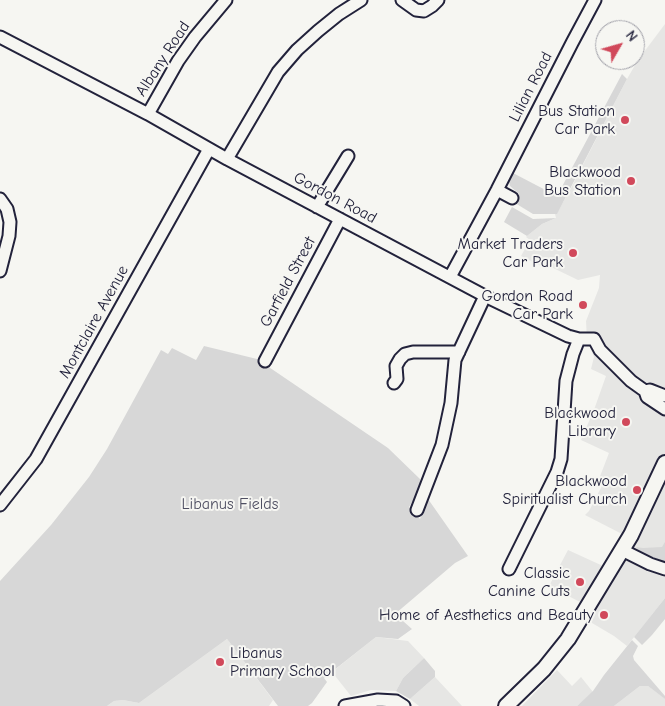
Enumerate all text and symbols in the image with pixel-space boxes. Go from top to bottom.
street label: Albany Road [132,18,194,100]
north arrow [595,20,645,70]
text: N [622,27,641,45]
street label: Lilian Road [505,49,557,125]
place label: Bus Station Car Park [538,101,615,139]
marker: Bus Station Car Park [619,114,631,126]
place label: Blackwood Bus Station [544,162,621,200]
street label: Gordon Road [290,168,380,228]
marker: Blackwood Bus Station [625,175,637,187]
street label: Garfield Street [256,234,320,330]
place label: Market Traders Car Park [457,234,563,272]
marker: Market Traders Car Park [567,247,579,259]
street label: Montclaire Avenue [55,262,133,382]
place label: Gordon Road Car Park [482,286,573,324]
marker: Gordon Road Car Park [577,299,589,311]
place label: Blackwood Library [544,403,616,441]
marker: Blackwood Library [620,416,632,428]
place label: Blackwood Spiritualist Church [503,471,627,509]
marker: Blackwood Spiritualist Church [631,484,643,496]
park label: Libanus Fields [182,494,278,514]
place label: Classic Canine Cuts [488,563,570,601]
marker: Classic Canine Cuts [574,576,586,588]
place label: Home of Aesthetics and Beauty [379,605,594,625]
marker: Home of Aesthetics and Beauty [598,609,610,621]
place label: Libanus Primary School [230,643,335,681]
marker: Libanus Primary School [214,656,226,668]

